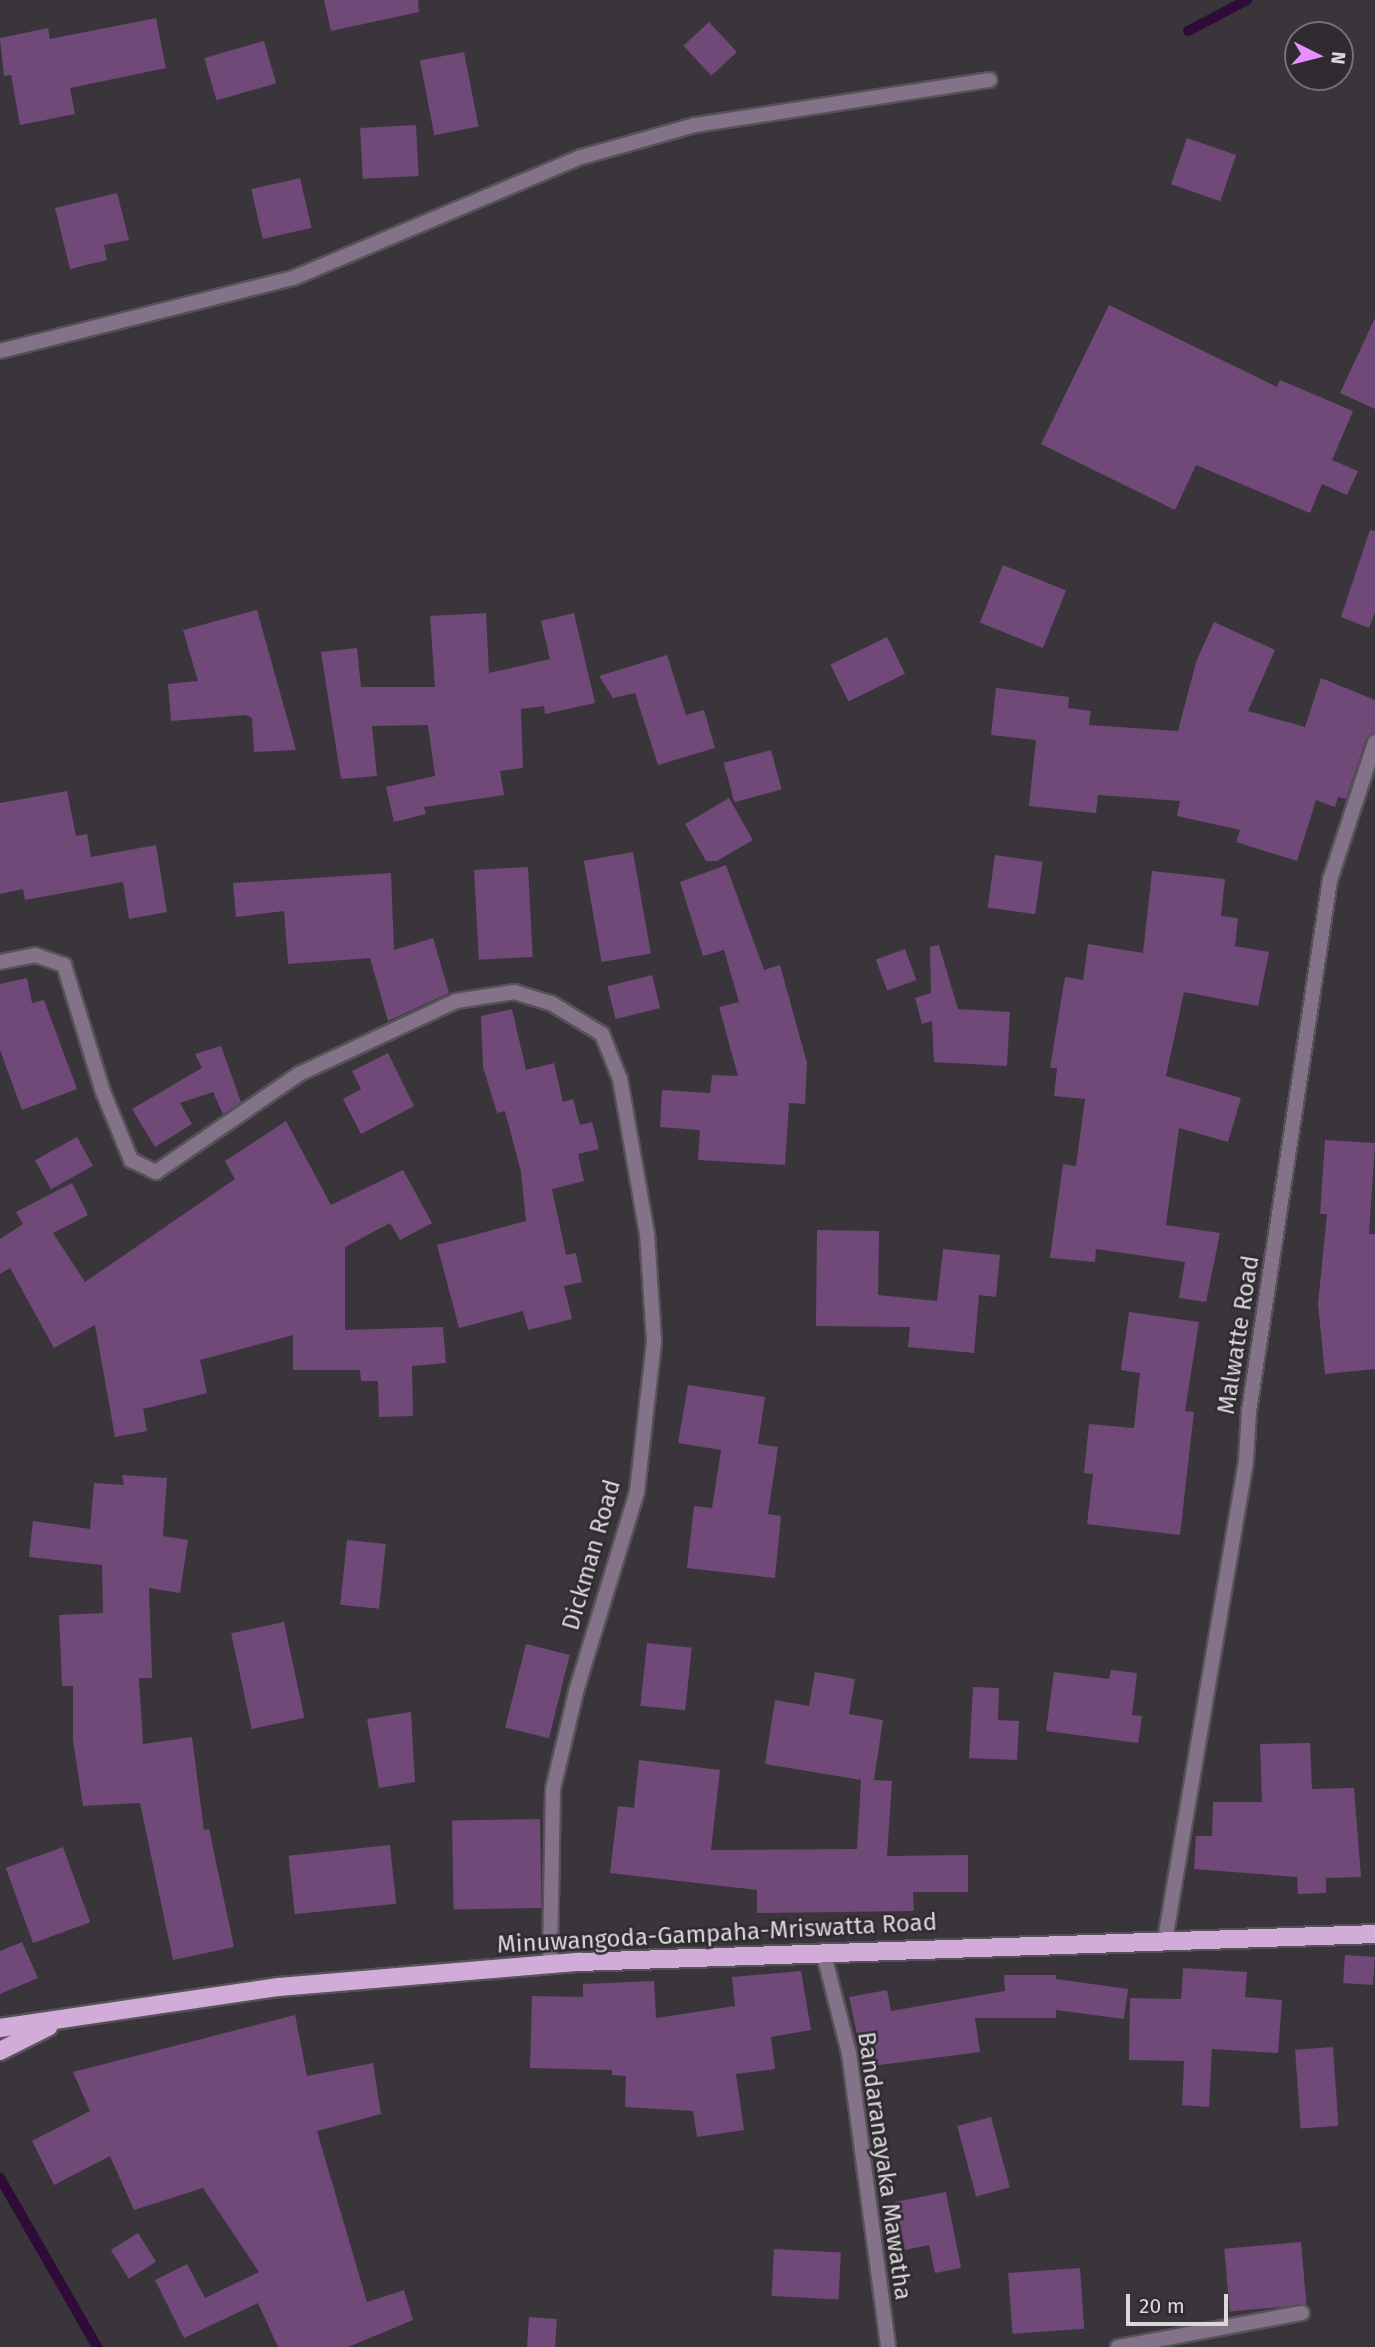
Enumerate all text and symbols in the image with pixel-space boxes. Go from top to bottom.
north arrow [1284,21,1354,91]
text: N [1326,51,1350,66]
street label: Malwatte Road [1212,1254,1266,1416]
street label: Dickman Road [557,1476,627,1634]
street label: Minuwangoda-Gampaha-Mriswatta Road [496,1908,938,1960]
street label: Bandaranayaka Mawatha [851,2030,917,2302]
scale bar [1130,2280,1232,2324]
text: 20 m [1139,2293,1185,2319]

